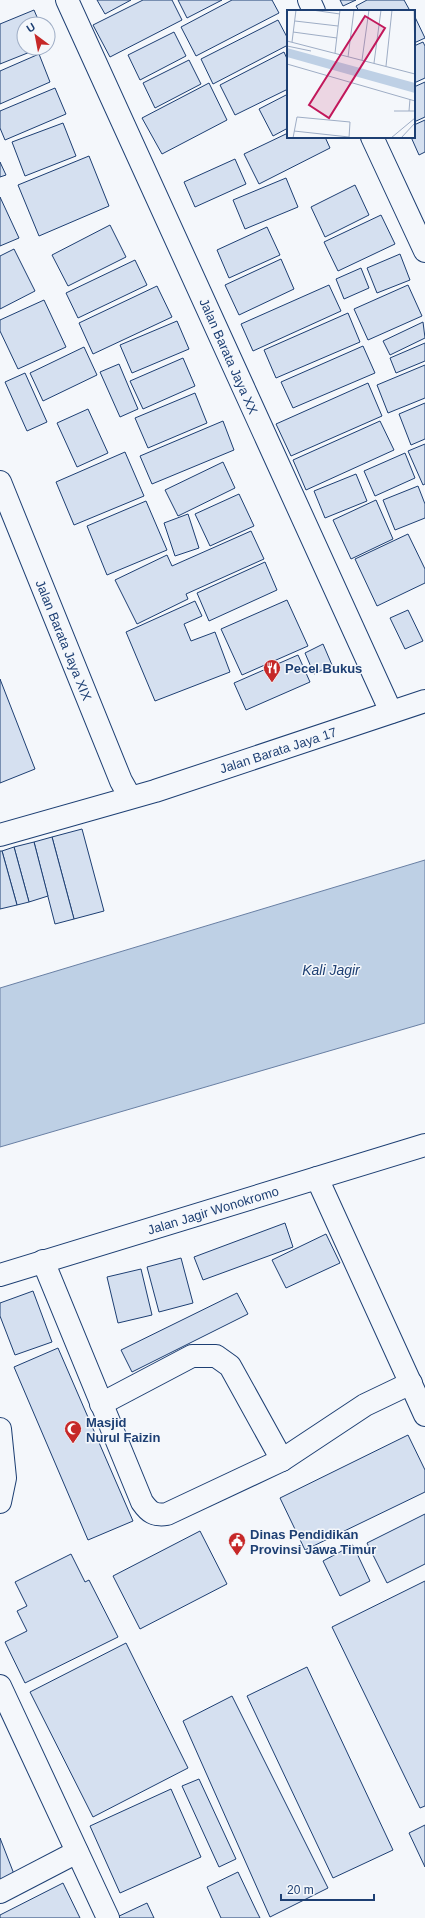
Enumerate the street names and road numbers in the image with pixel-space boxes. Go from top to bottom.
street label: Jalan Barata Jaya XX [196,296,261,417]
street label: Jalan Barata Jaya XIX [32,578,95,703]
street label: Jalan Barata Jaya 17 [218,724,339,776]
street label: Jalan Jagir Wonokromo [146,1183,281,1238]

